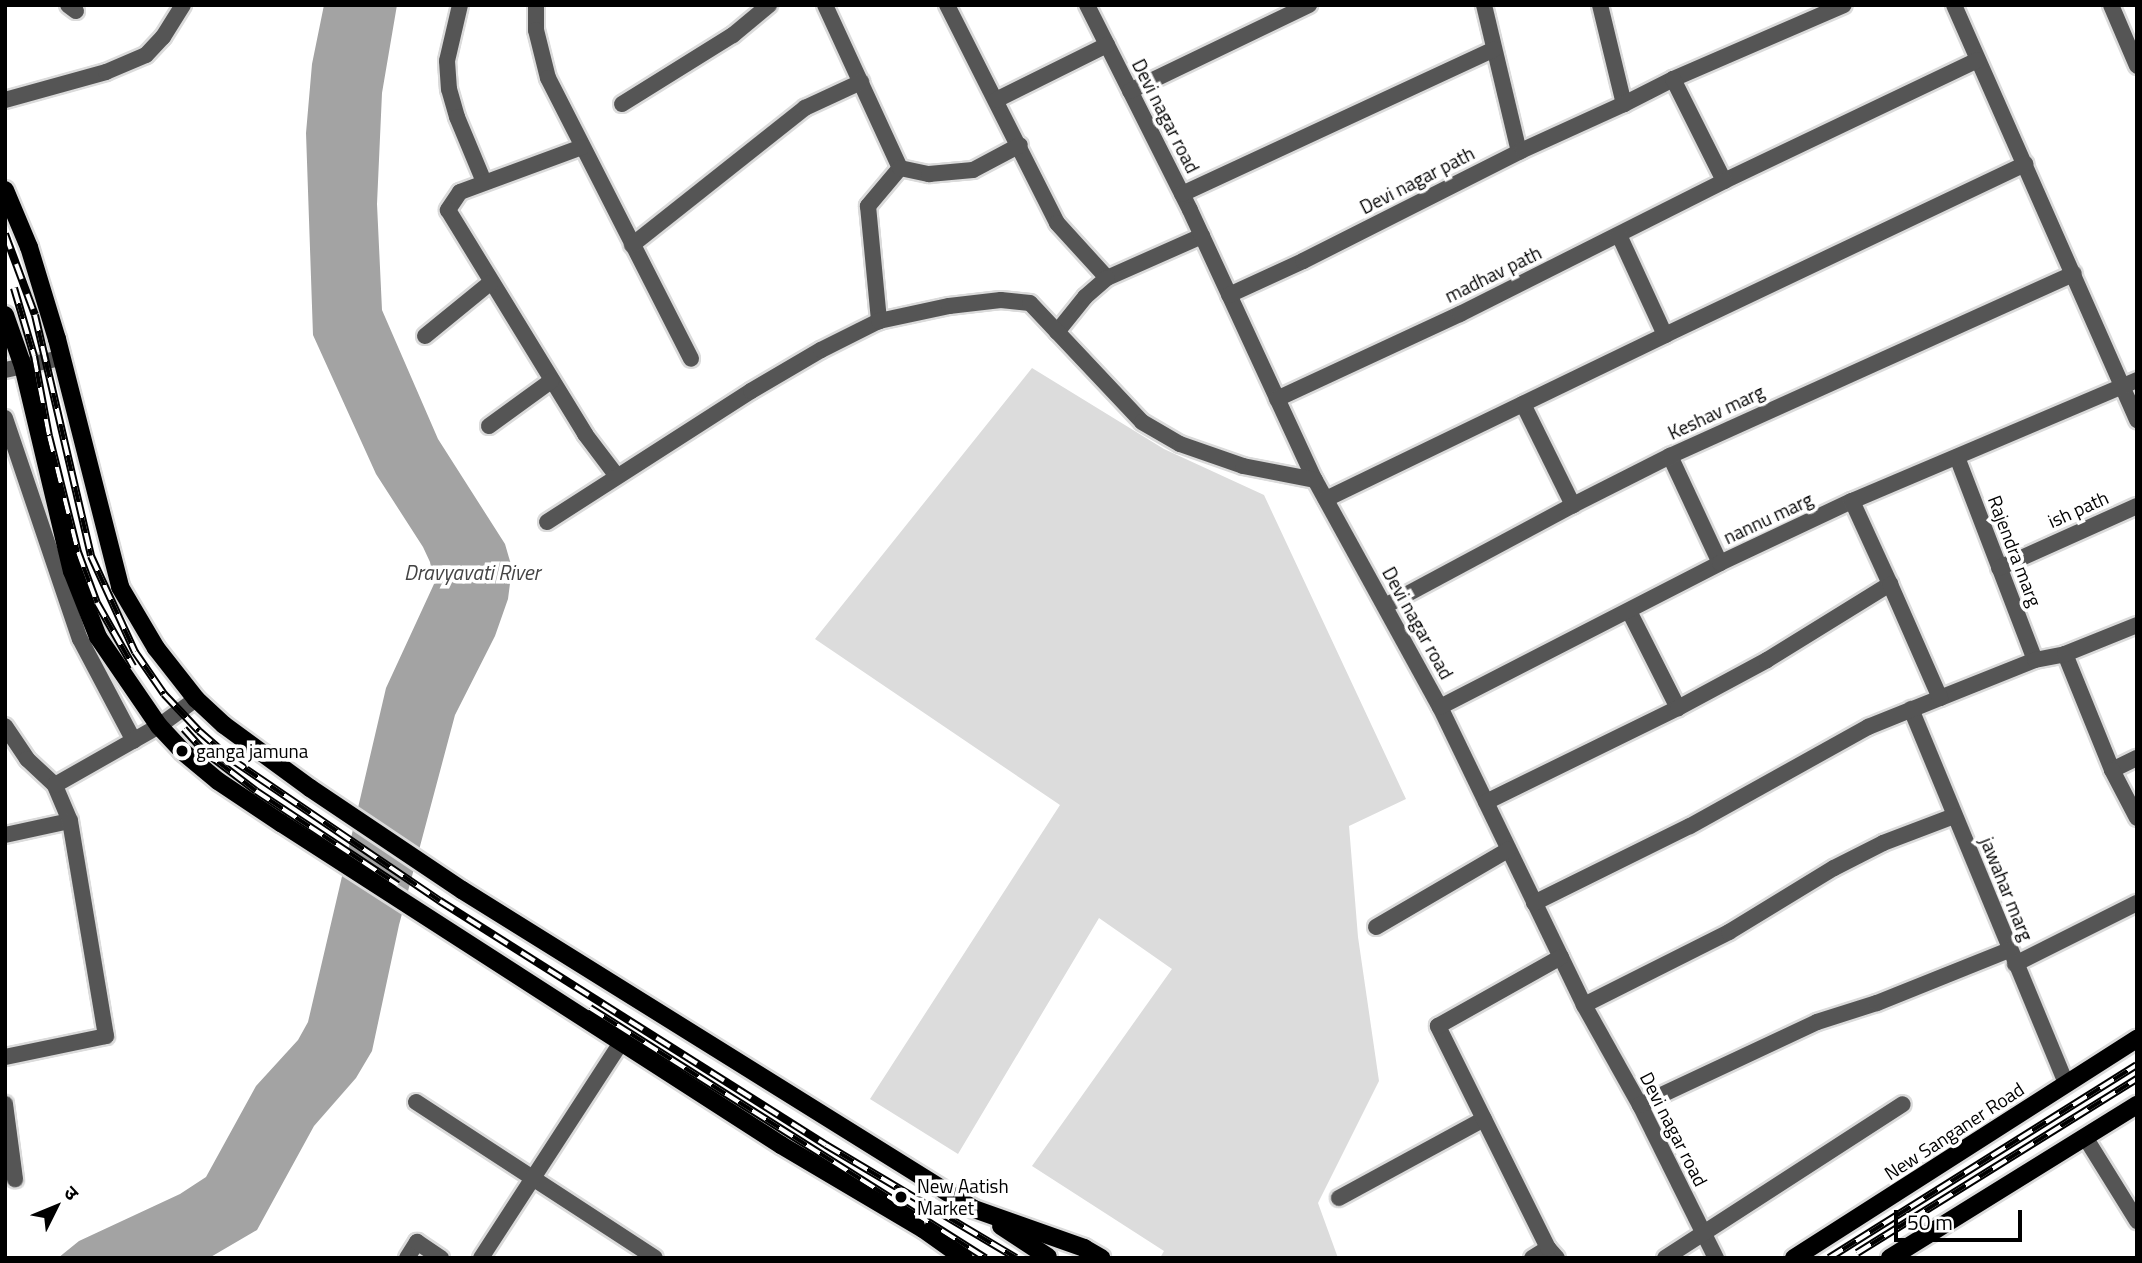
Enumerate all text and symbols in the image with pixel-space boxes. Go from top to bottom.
street label: Devi nagar road [1127,55,1205,177]
street label: Devi nagar path [1356,141,1478,219]
street label: madhav path [1441,241,1545,307]
street label: Keshav marg [1664,380,1768,444]
street label: ish path [2044,486,2112,532]
street label: nannu marg [1720,487,1816,549]
street label: Rajendra marg [1983,492,2047,610]
water label: Dravyavati River [404,559,540,585]
street label: Devi nagar road [1378,563,1458,683]
place label: ganga jamuna [196,740,308,762]
marker: ganga jamuna [174,743,190,759]
street label: jawahar marg [1976,834,2038,944]
street label: Devi nagar road [1635,1068,1713,1190]
street label: New Sanganer Road [1880,1077,2028,1185]
north arrow [21,1172,91,1242]
place label: New Aatish Market [917,1175,1009,1219]
text: उ [57,1178,86,1206]
marker: New Aatish Market [891,1187,911,1207]
scale bar [1897,1196,2025,1240]
text: 50 m [1907,1206,1953,1238]

